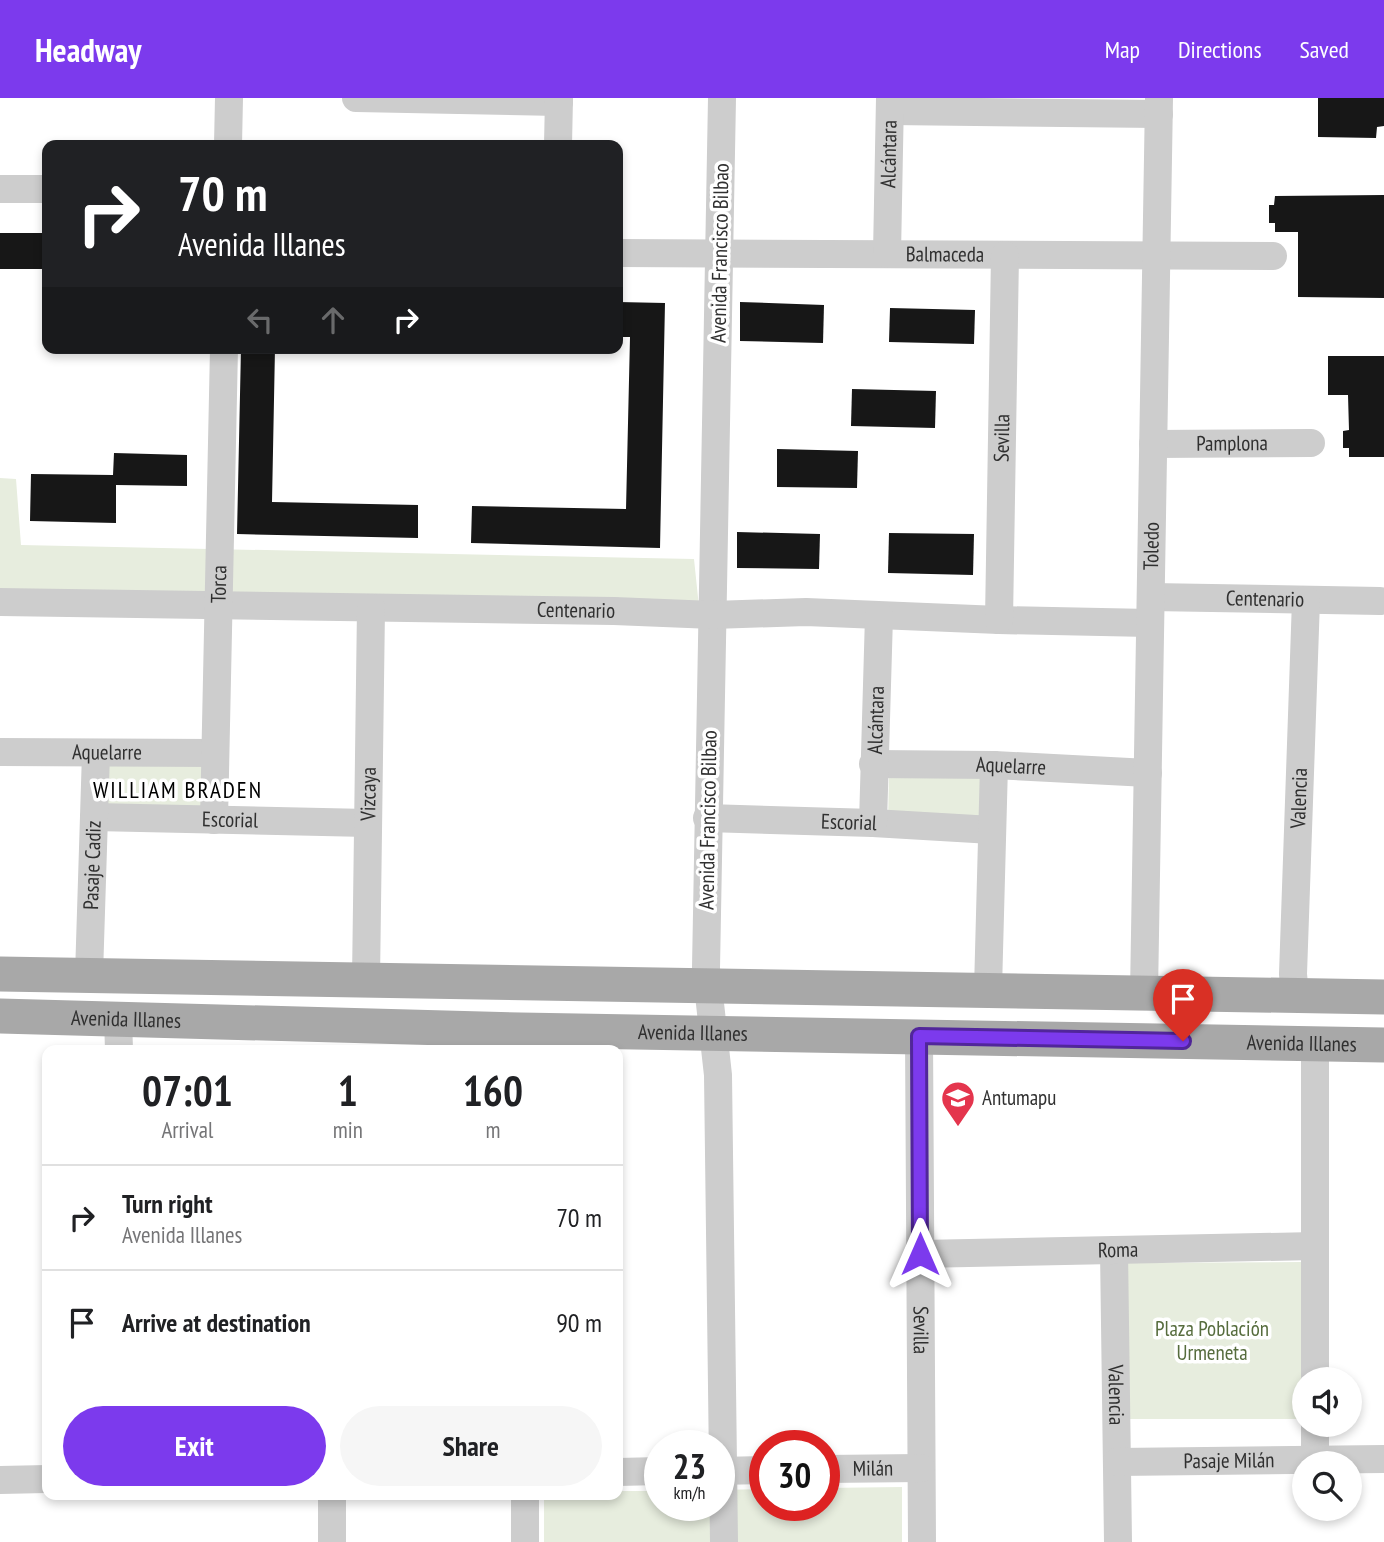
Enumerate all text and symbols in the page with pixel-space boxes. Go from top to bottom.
text: Headway [35,28,142,71]
text: Map [1105,34,1140,65]
text: Directions [1178,34,1262,65]
text: Saved [1300,34,1349,65]
street label: Alcántara [874,120,903,188]
text: 70 m [178,161,267,225]
street label: Avenida Francisco Bilbao [704,163,735,343]
icon: right [63,168,154,259]
text: Avenida Illanes [178,223,345,265]
street label: Balmaceda [906,240,984,268]
icon: left [241,301,279,339]
icon: ahead [314,301,352,339]
icon: right [387,301,425,339]
street label: Sevilla [988,414,1015,462]
street label: Pamplona [1196,429,1268,457]
street label: Toledo [1137,522,1165,570]
street label: Torca [205,565,232,603]
street label: Centenario [1226,584,1304,613]
street label: Centenario [537,596,615,624]
street label: Alcántara [861,685,890,755]
street label: Avenida Francisco Bilbao [692,730,723,910]
street label: Aquelarre [72,738,142,766]
street label: Aquelarre [976,751,1047,781]
street label: Vizcaya [354,767,382,822]
street label: Valencia [1284,767,1313,830]
district label: WILLIAM BRADEN [93,775,263,804]
street label: Escorial [202,805,258,834]
street label: Escorial [821,807,878,836]
street label: Pasaje Cadiz [77,820,107,910]
pin [1153,969,1213,1041]
icon: arrive [1164,980,1202,1018]
street label: Avenida Illanes [71,1004,181,1034]
street label: Avenida Illanes [638,1018,748,1047]
street label: Avenida Illanes [1246,1029,1357,1058]
text: 07:01 [142,1063,233,1118]
text: 1 [338,1063,358,1118]
text: 160 [463,1063,523,1118]
school or university icon: Antumapu [939,1079,977,1128]
place label: Antumapu [982,1084,1056,1111]
text: Arrival [161,1115,213,1144]
text: min [333,1115,363,1144]
text: m [485,1115,500,1144]
text: Turn right [122,1187,213,1220]
icon: right [63,1199,101,1237]
text: 70 m [556,1201,602,1234]
position arrow [883,1217,957,1291]
text: Avenida Illanes [122,1220,242,1249]
street label: Roma [1097,1236,1138,1263]
icon: arrive [63,1304,101,1342]
text: Arrive at destination [122,1306,311,1339]
text: 90 m [556,1306,602,1339]
street label: Sevilla [908,1306,935,1354]
park label: Plaza Población Urmeneta [1155,1315,1269,1366]
street label: Valencia [1103,1364,1130,1425]
map controls [1292,1367,1362,1521]
button: sound [1292,1367,1362,1437]
button: Exit [63,1406,326,1486]
button: Share [340,1406,602,1486]
speed limit sign: 30 [749,1430,840,1521]
text: 23 [673,1443,706,1489]
street label: Pasaje Milán [1183,1446,1275,1474]
button: search [1292,1451,1362,1521]
street label: Milán [853,1454,893,1482]
text: km/h [674,1481,705,1504]

